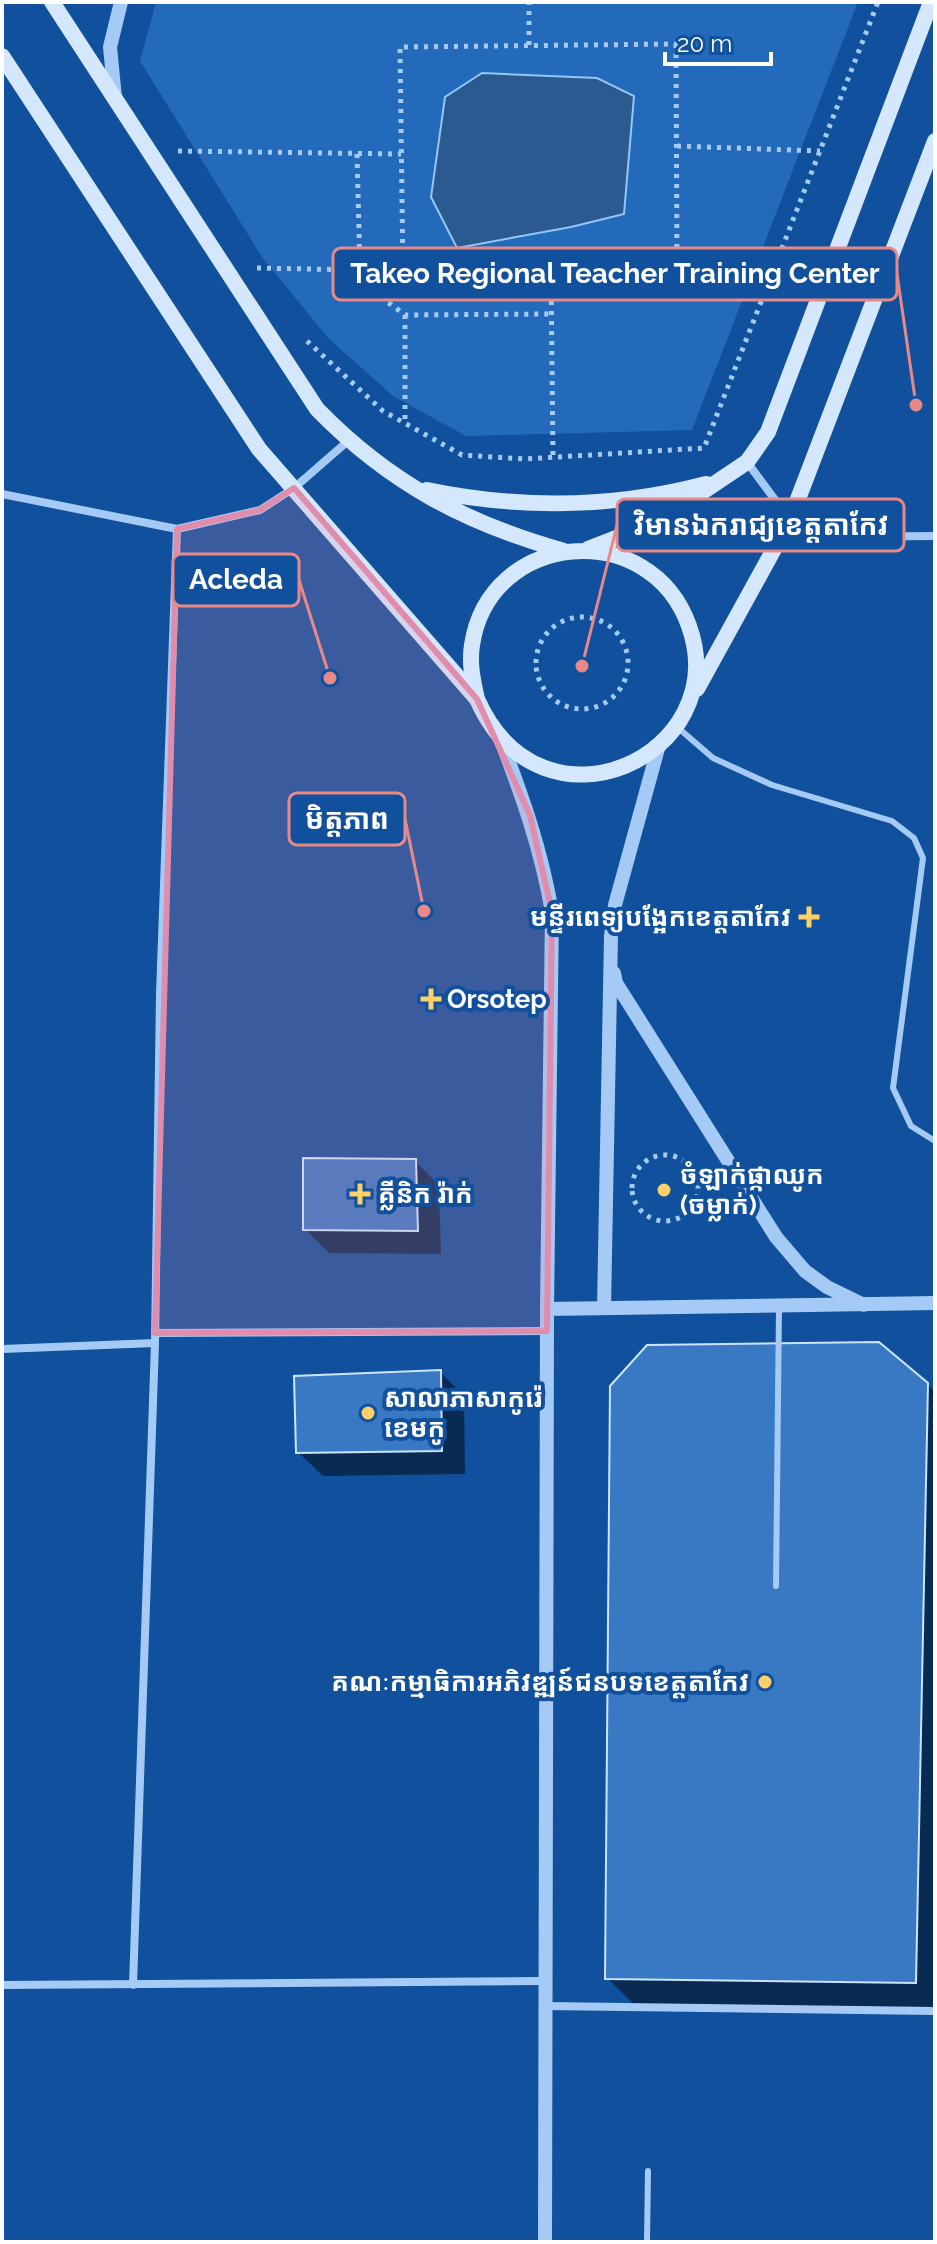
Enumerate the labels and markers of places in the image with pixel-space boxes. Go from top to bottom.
callout: Takeo Regional Teacher Training Center [333,248,897,300]
callout: វិមានឯករាជ្យខេត្តតាកែវ [617,499,904,551]
callout: Acleda [173,554,299,606]
callout: មិត្តភាព [289,793,405,845]
place label: មន្ទីរពេទ្យបង្អែកខេត្តតាកែវ [530,902,791,934]
marker: មន្ទីរពេទ្យបង្អែកខេត្តតាកែវ [798,906,820,928]
place label: Orsotep [447,984,547,1014]
marker: Orsotep [422,990,440,1008]
place label: ចំឡាក់ផ្កាឈូក (ចម្លាក់) [680,1160,824,1222]
place label: គ្លីនិក រ៉ាក់ [378,1179,473,1211]
marker: ចំឡាក់ផ្កាឈូក (ចម្លាក់) [655,1181,673,1199]
marker: គ្លីនិក រ៉ាក់ [349,1183,371,1205]
place label: សាលាភាសាកូរ៉េ ខេមកូ [384,1383,543,1445]
marker: សាលាភាសាកូរ៉េ ខេមកូ [359,1404,377,1422]
place label: គណៈកម្មាធិការអភិវឌ្ឍន៍ជនបទខេត្តតាកែវ [331,1667,749,1699]
marker: គណៈកម្មាធិការអភិវឌ្ឍន៍ជនបទខេត្តតាកែវ [756,1673,774,1691]

